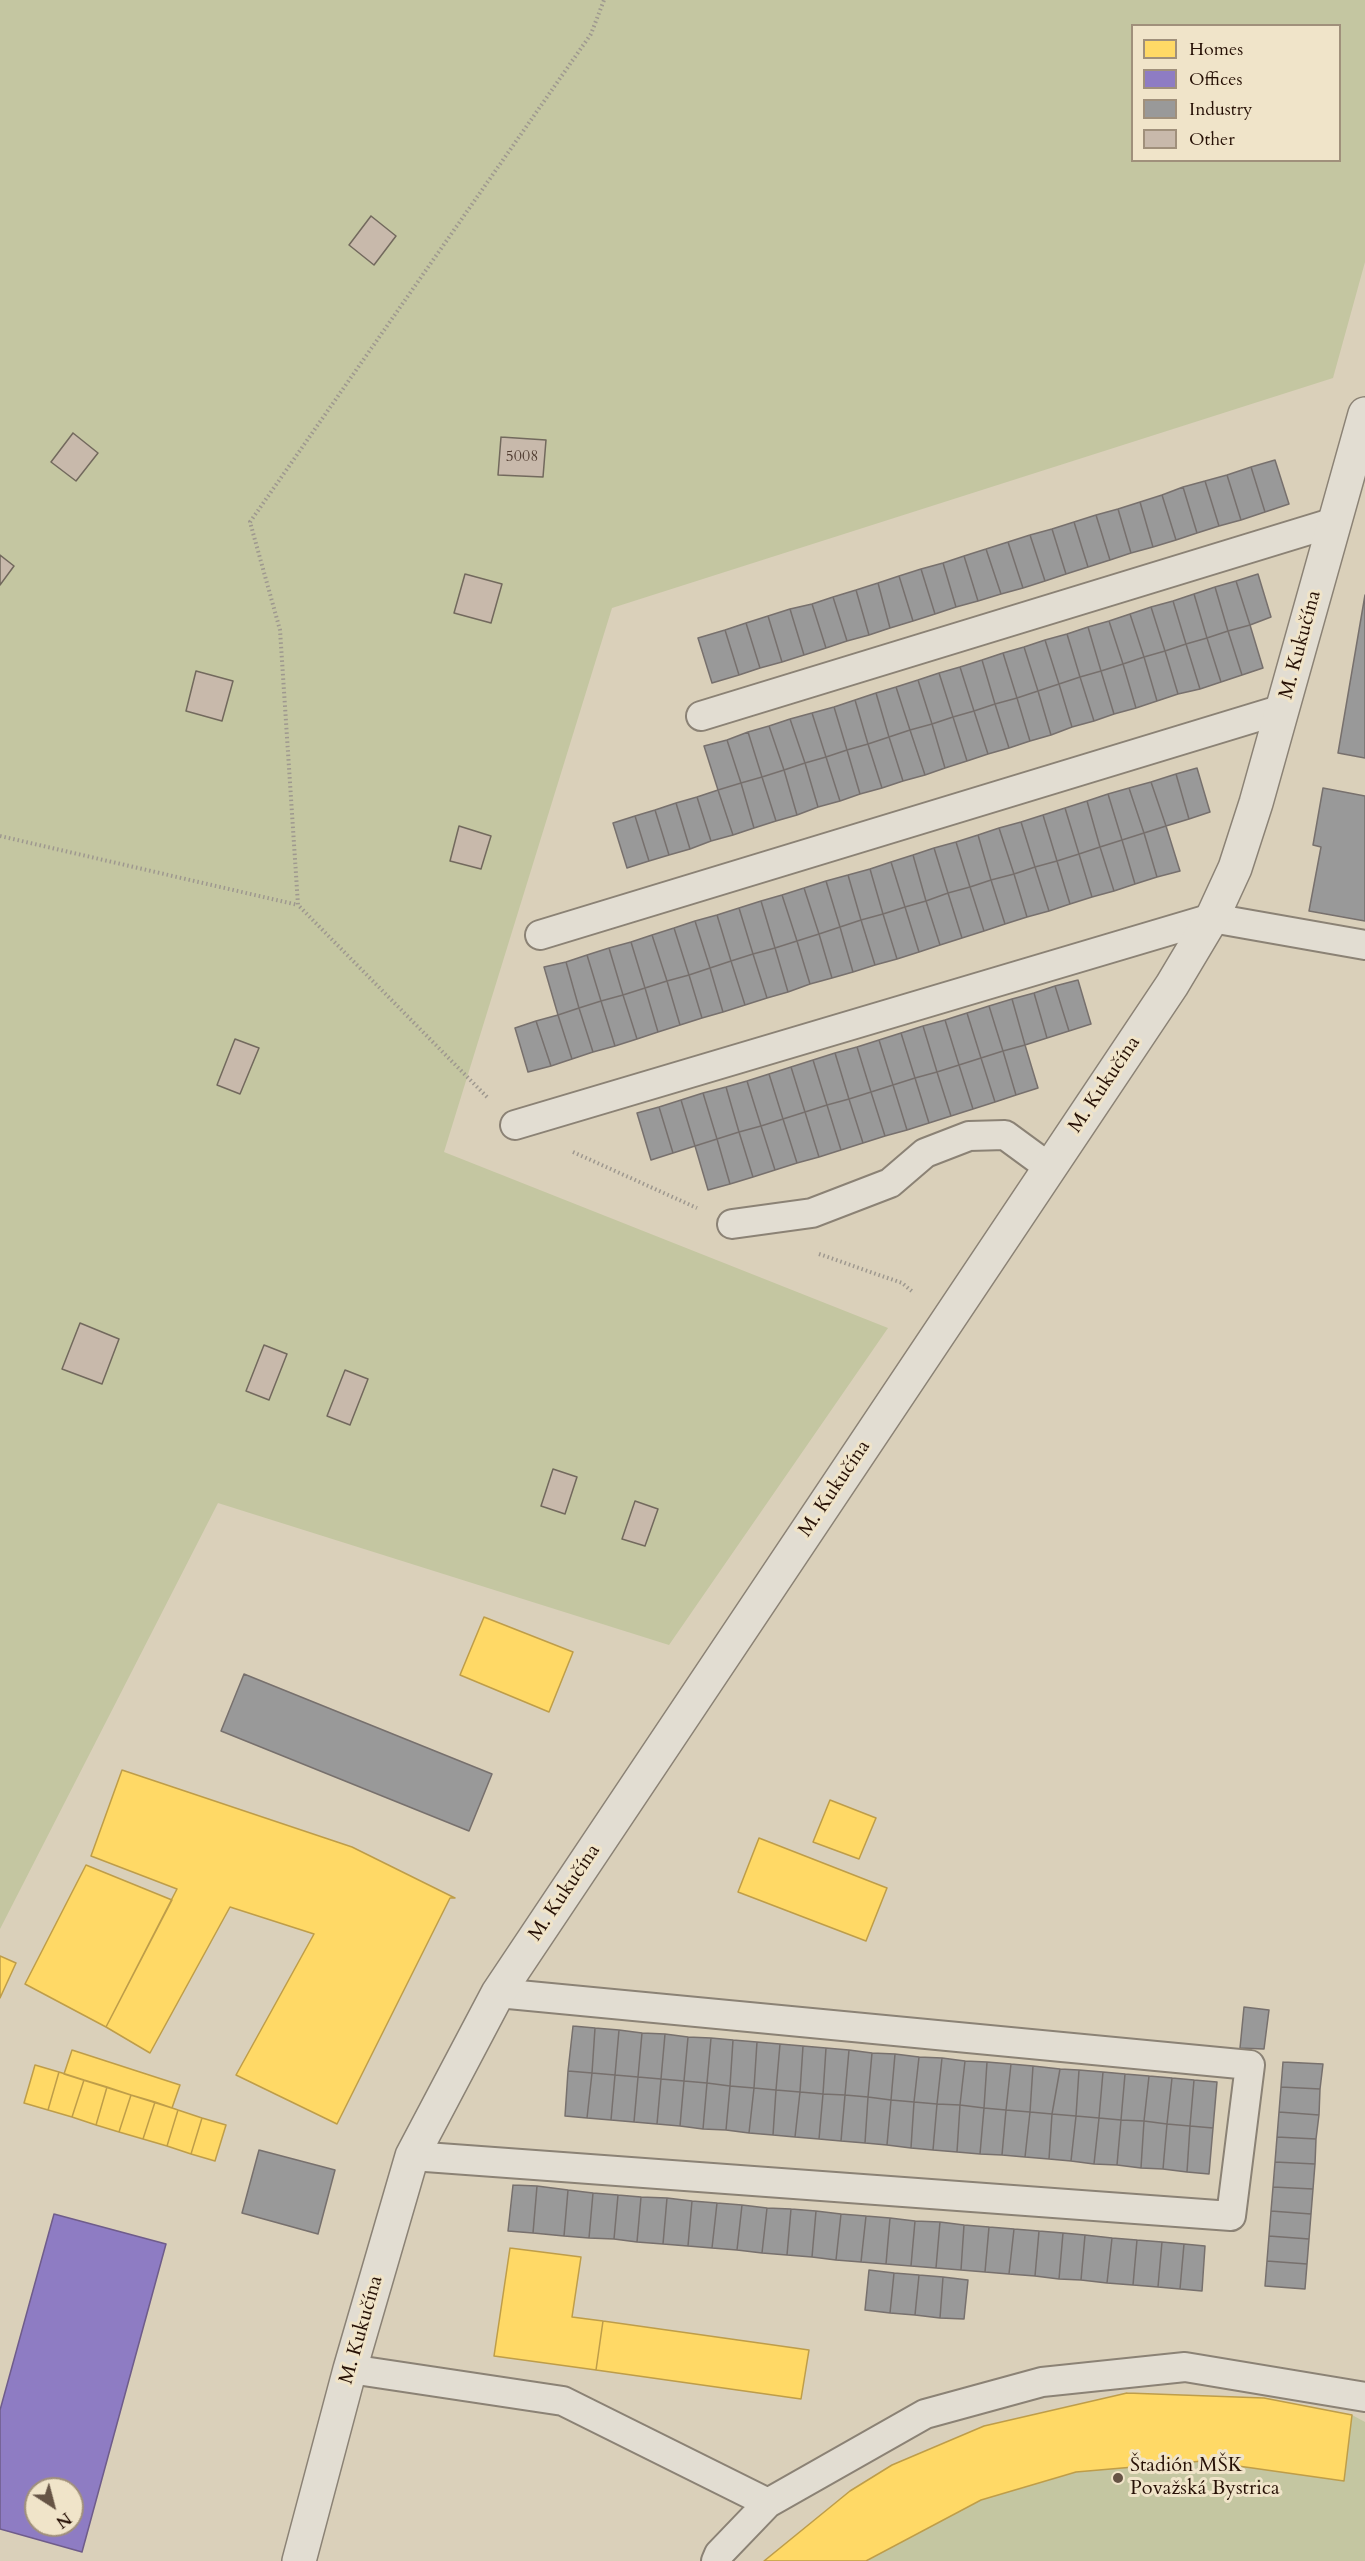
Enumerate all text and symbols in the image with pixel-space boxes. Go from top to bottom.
legend [1131,24,1341,162]
text: Homes [1189,37,1243,62]
text: Offices [1189,67,1243,92]
text: Industry [1189,97,1253,122]
text: Other [1189,127,1235,152]
house number: 5008 [506,447,538,467]
street label: M. Kukučína [1275,588,1327,702]
street label: M. Kukučína [1064,1032,1146,1138]
street label: M. Kukučína [794,1436,876,1542]
street label: M. Kukučína [524,1840,606,1946]
street label: M. Kukučína [335,2273,389,2387]
place label: Štadión MŠK Považská Bystrica [1130,2454,1280,2501]
marker: Štadión MŠK Považská Bystrica [1111,2471,1125,2485]
north arrow [24,2477,84,2537]
text: N [51,2507,75,2533]

